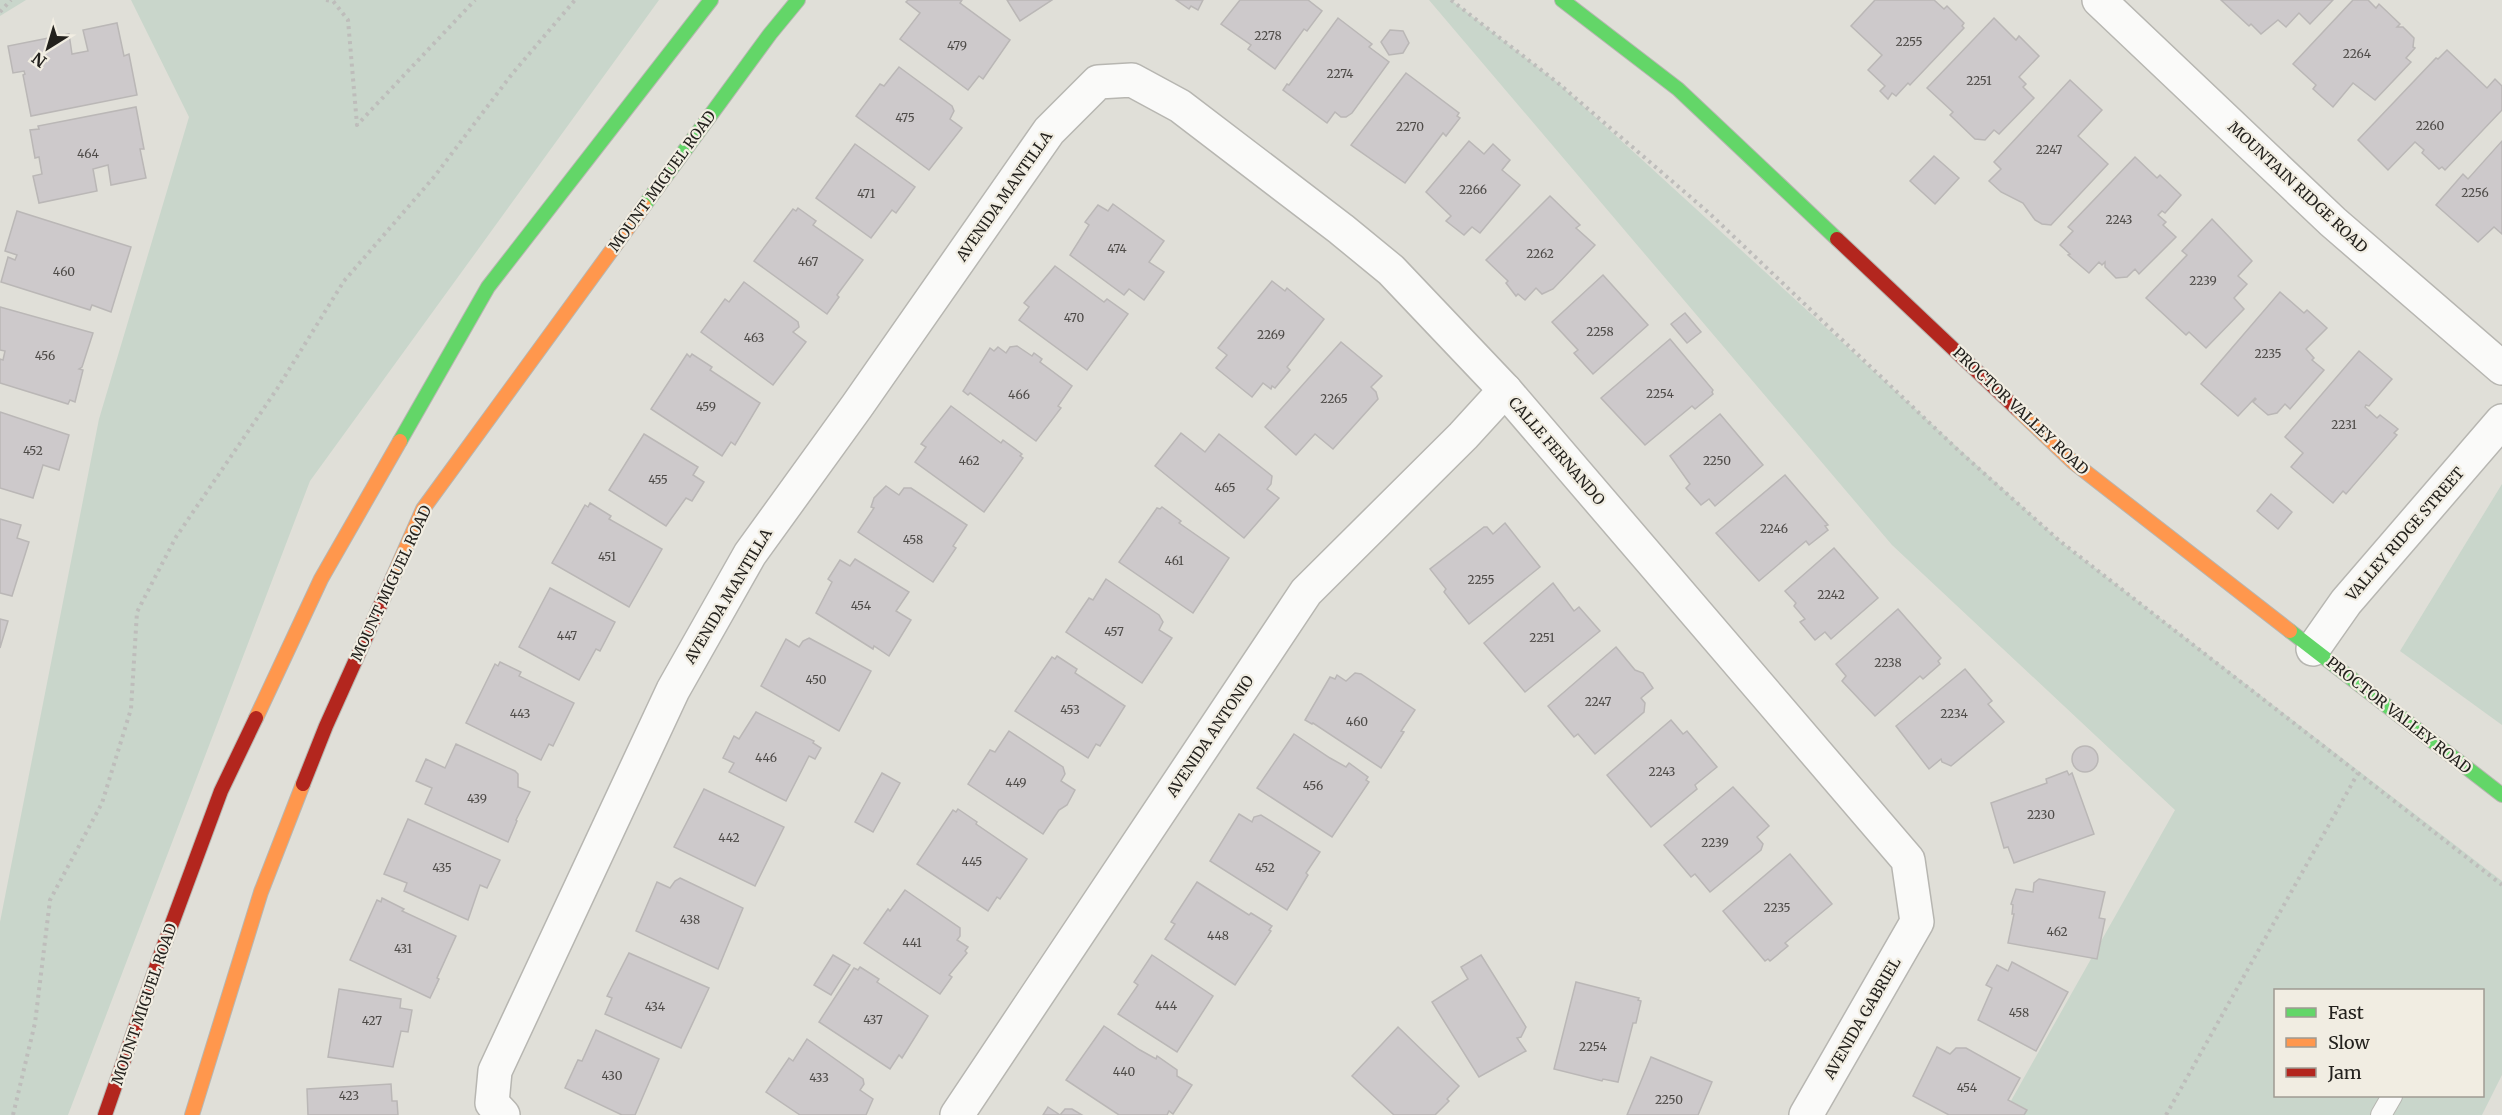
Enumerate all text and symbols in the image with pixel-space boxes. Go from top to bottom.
north arrow [18,18,78,78]
house number: 2278 [1254,28,1282,43]
house number: 2255 [1896,34,1922,49]
house number: 479 [947,38,967,53]
house number: 2264 [2343,46,2372,61]
text: N [28,48,50,72]
house number: 2274 [1327,66,1354,81]
house number: 2251 [1966,73,1992,88]
street label: MOUNT MIGUEL ROAD [604,107,720,255]
house number: 475 [895,110,915,125]
street label: MOUNTAIN RIDGE ROAD [2224,117,2372,257]
house number: 2260 [2416,118,2445,133]
house number: 2270 [1396,119,1424,134]
street label: AVENIDA MANTILLA [951,127,1056,266]
house number: 2247 [2036,142,2063,157]
house number: 464 [77,146,100,161]
house number: 2266 [1459,182,1487,197]
house number: 2256 [2461,185,2489,200]
house number: 471 [857,186,876,201]
house number: 2243 [2106,212,2133,227]
house number: 474 [1107,241,1127,256]
house number: 2262 [1526,246,1554,261]
house number: 467 [798,254,818,269]
house number: 460 [53,264,75,279]
house number: 2239 [2189,273,2217,288]
house number: 470 [1064,310,1084,325]
house number: 2258 [1586,324,1614,339]
house number: 2269 [1257,327,1285,342]
house number: 463 [744,330,764,345]
street label: PROCTOR VALLEY ROAD [1949,343,2093,479]
house number: 2235 [2255,346,2281,361]
house number: 456 [35,348,55,363]
house number: 2254 [1646,386,1674,401]
house number: 466 [1008,387,1030,402]
house number: 2265 [1320,391,1348,406]
street label: CALLE FERNANDO [1505,393,1609,509]
house number: 459 [696,399,716,414]
house number: 2231 [2331,417,2357,432]
house number: 452 [23,443,43,458]
house number: 462 [958,453,980,468]
house number: 2250 [1703,453,1731,468]
street label: VALLEY RIDGE STREET [2341,463,2469,605]
house number: 455 [648,472,668,487]
house number: 465 [1214,480,1236,495]
street label: MOUNT MIGUEL ROAD [347,502,435,664]
house number: 2246 [1760,521,1788,536]
street label: AVENIDA MANTILLA [680,525,776,668]
house number: 458 [903,532,923,547]
house number: 451 [598,549,617,564]
house number: 461 [1164,553,1184,568]
house number: 2255 [1468,572,1494,587]
house number: 2242 [1817,587,1845,602]
house number: 454 [851,598,872,613]
house number: 457 [1104,624,1124,639]
house number: 447 [557,628,577,643]
house number: 2251 [1529,630,1555,645]
street label: PROCTOR VALLEY ROAD [2323,653,2475,777]
house number: 2238 [1874,655,1902,670]
street label: AVENIDA ANTONIO [1162,671,1258,801]
house number: 450 [806,672,827,687]
house number: 2247 [1585,694,1612,709]
house number: 453 [1060,702,1080,717]
house number: 443 [510,706,530,721]
house number: 2234 [1940,706,1968,721]
house number: 460 [1346,714,1368,729]
house number: 446 [755,750,777,765]
house number: 2243 [1649,764,1676,779]
house number: 449 [1005,775,1027,790]
house number: 456 [1303,778,1323,793]
house number: 439 [467,791,487,806]
house number: 2230 [2027,807,2055,822]
house number: 442 [718,830,740,845]
house number: 2239 [1701,835,1729,850]
house number: 445 [962,854,982,869]
house number: 435 [432,860,452,875]
house number: 452 [1255,860,1275,875]
house number: 2235 [1764,900,1790,915]
house number: 438 [680,912,700,927]
street label: MOUNT MIGUEL ROAD [107,921,181,1087]
house number: 462 [2046,924,2068,939]
house number: 448 [1207,928,1229,943]
house number: 441 [902,935,922,950]
house number: 431 [394,941,413,956]
street label: AVENIDA GABRIEL [1819,953,1905,1083]
legend [2274,989,2484,1097]
house number: 444 [1155,998,1178,1013]
house number: 434 [645,999,666,1014]
text: Fast [2328,1001,2364,1024]
house number: 458 [2009,1005,2029,1020]
house number: 437 [863,1012,883,1027]
house number: 427 [362,1013,382,1028]
text: Slow [2328,1031,2371,1054]
house number: 2254 [1579,1039,1607,1054]
text: Jam [2327,1061,2362,1084]
house number: 440 [1113,1064,1135,1079]
house number: 430 [602,1068,623,1083]
house number: 433 [809,1070,829,1085]
house number: 454 [1957,1080,1978,1095]
house number: 423 [339,1088,359,1103]
house number: 2250 [1655,1092,1683,1107]

